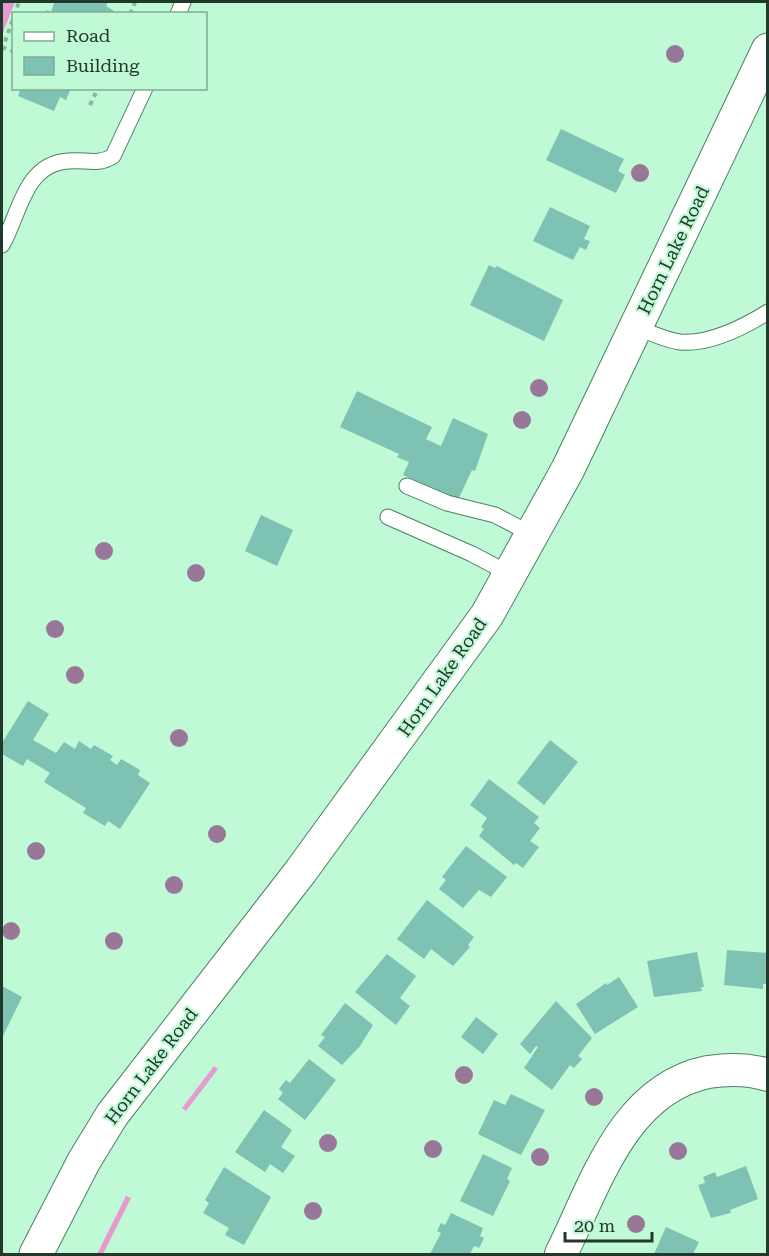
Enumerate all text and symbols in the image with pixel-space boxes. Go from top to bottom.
legend [12,12,207,90]
text: Road [66,25,111,46]
text: Building [66,55,140,76]
street label: Horn Lake Road [633,182,713,318]
street label: Horn Lake Road [393,613,491,740]
street label: Horn Lake Road [100,1003,202,1128]
scale bar [565,1205,652,1243]
text: 20 m [574,1215,615,1236]

